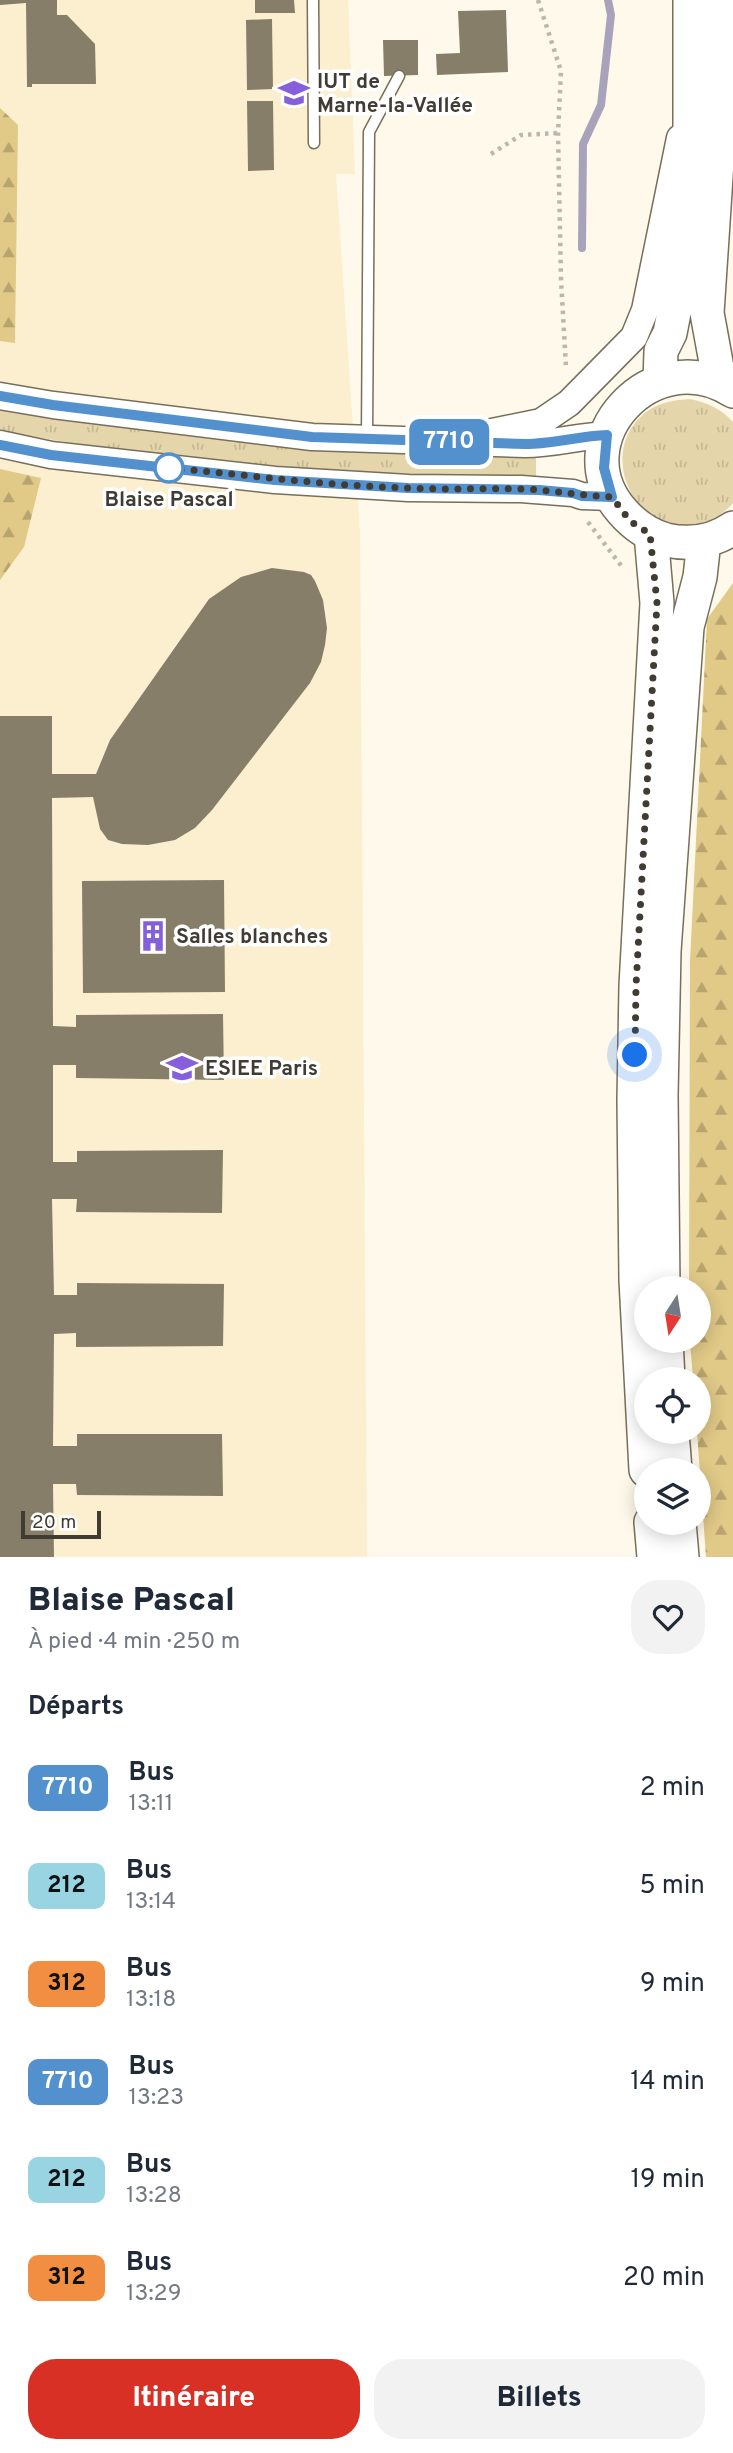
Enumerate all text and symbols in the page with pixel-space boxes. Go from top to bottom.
place label: IUT de Marne-la-Vallée [317,69,473,120]
school or university icon: IUT de Marne-la-Vallée [277,76,311,110]
line badge: 7710 [400,419,498,465]
text: 7710 [423,427,475,457]
marker: Blaise Pascal [154,453,184,483]
place label: Blaise Pascal [104,487,234,514]
building icon: Salles blanches [136,919,170,953]
place label: Salles blanches [176,924,328,951]
your location [617,1037,652,1072]
school or university icon: ESIEE Paris [165,1051,199,1085]
place label: ESIEE Paris [205,1056,318,1083]
north arrow [634,1276,710,1353]
map controls [634,1276,711,1535]
button: locate [634,1367,711,1444]
button: layers [634,1458,711,1535]
scale bar [21,1508,102,1540]
text: 20 m [32,1511,76,1535]
button: heart [631,1580,705,1654]
text: Blaise Pascal [28,1581,235,1623]
text: À pied · 4 min · 250 m [28,1628,240,1657]
text: Départs [28,1691,124,1724]
text: Bus [129,1757,175,1790]
text: 2 min [640,1772,705,1805]
text: 7710 [42,1773,94,1803]
text: 13:11 [129,1790,173,1819]
text: Bus [126,1855,172,1888]
text: 5 min [639,1870,705,1903]
text: 212 [47,1871,86,1901]
text: 13:14 [126,1888,176,1917]
text: Bus [126,1953,172,1986]
text: 9 min [640,1968,705,2001]
text: 312 [47,1969,86,1999]
text: 13:18 [126,1986,176,2015]
text: Bus [129,2051,175,2084]
text: 14 min [630,2066,705,2099]
text: 7710 [42,2067,94,2097]
text: 13:23 [129,2084,184,2113]
text: Bus [126,2149,172,2182]
text: 19 min [630,2164,705,2197]
text: 212 [47,2165,86,2195]
text: 13:28 [126,2182,182,2211]
text: Bus [126,2247,172,2280]
text: 20 min [623,2262,705,2295]
text: 312 [47,2263,86,2293]
text: 13:29 [126,2280,181,2309]
button: Itinéraire [28,2359,360,2439]
button: Billets [374,2359,705,2439]

